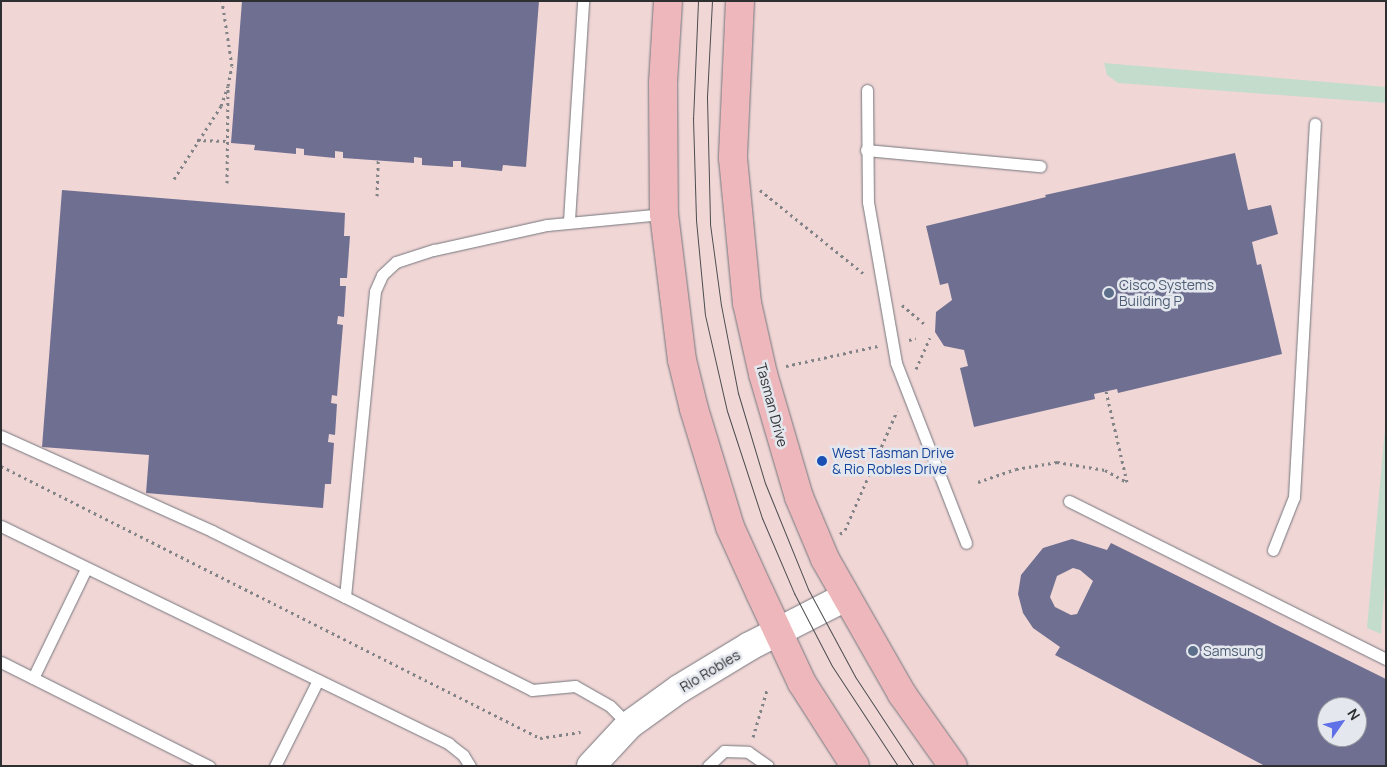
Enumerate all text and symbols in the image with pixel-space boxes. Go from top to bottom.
place label: Cisco Systems Building P [1119,277,1214,310]
marker: Cisco Systems Building P [1103,287,1115,299]
street label: Tasman Drive [753,361,791,449]
place label: West Tasman Drive & Rio Robles Drive [832,445,954,478]
marker: West Tasman Drive & Rio Robles Drive [816,455,828,467]
place label: Samsung [1203,643,1264,659]
marker: Samsung [1187,645,1199,657]
street label: Rio Robles [677,646,743,696]
north arrow [1317,697,1367,747]
text: N [1343,705,1365,723]

